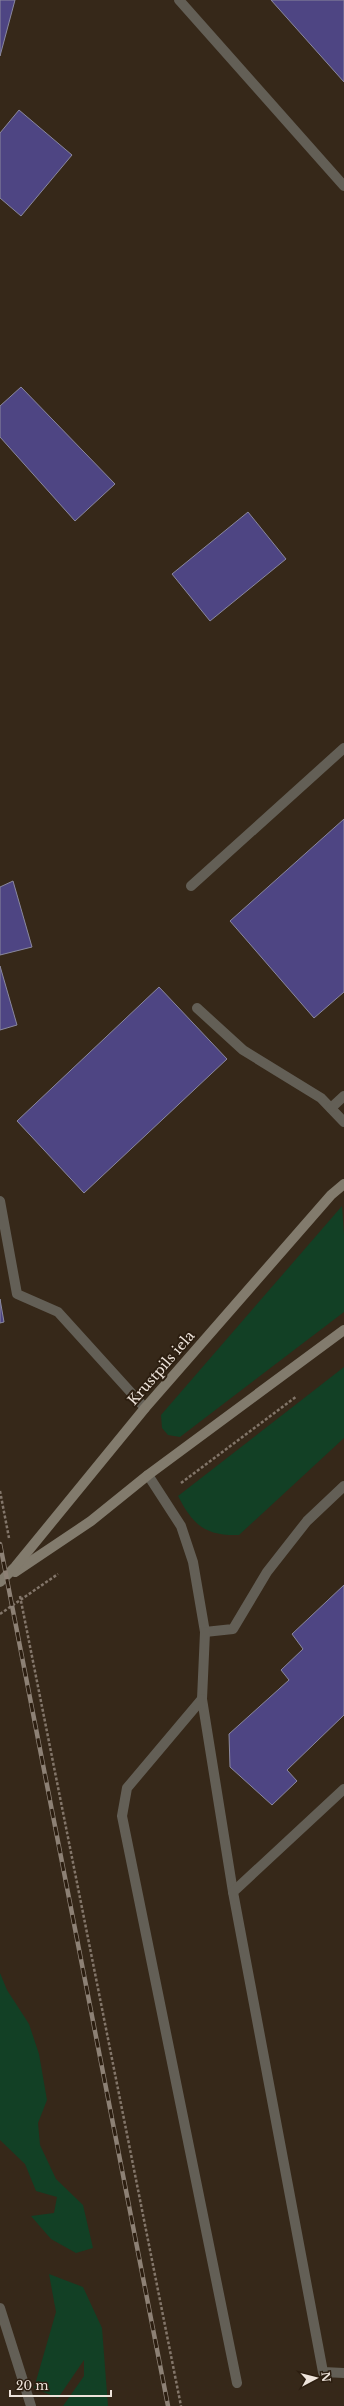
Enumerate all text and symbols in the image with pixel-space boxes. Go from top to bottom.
street label: Krustpils iela [124,1327,198,1409]
north arrow [296,2358,336,2398]
text: N [318,2371,334,2383]
scale bar [10,2372,111,2398]
text: 20 m [16,2378,48,2393]

